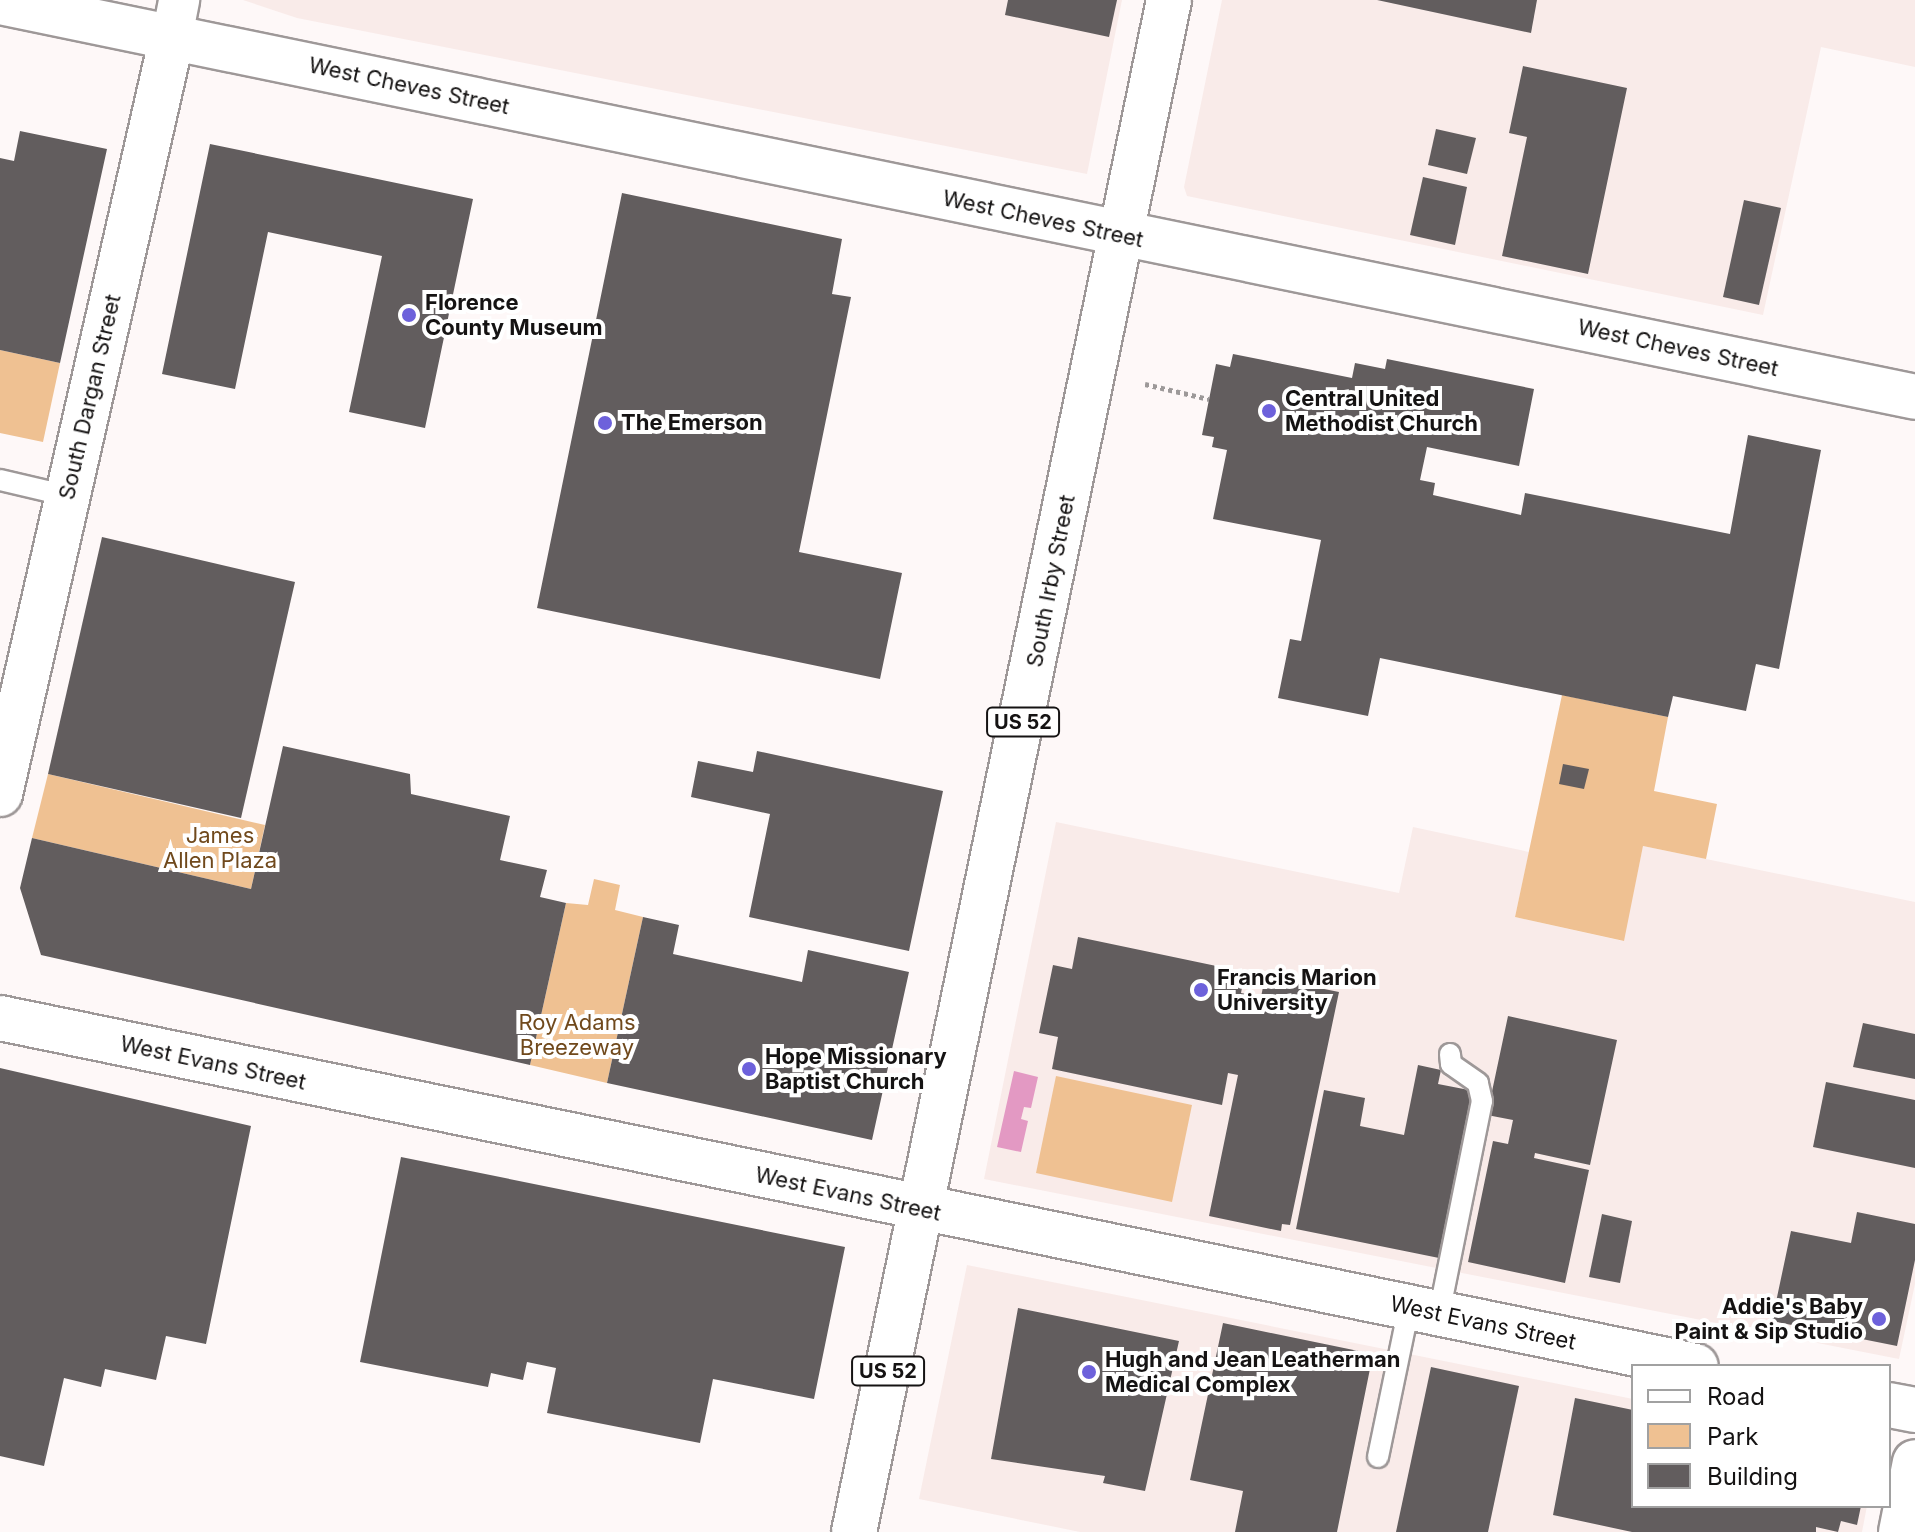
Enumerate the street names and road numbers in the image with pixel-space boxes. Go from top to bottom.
street label: West Cheves Street [306,52,512,120]
street label: West Cheves Street [940,185,1146,253]
street label: South Dargan Street [54,292,126,502]
street label: West Cheves Street [1575,314,1781,382]
street label: South Irby Street [1021,493,1081,669]
road number: US 52 [985,706,1061,738]
street label: West Evans Street [118,1030,308,1096]
street label: West Evans Street [753,1161,943,1227]
street label: West Evans Street [1388,1290,1578,1356]
road number: US 52 [850,1355,926,1387]

